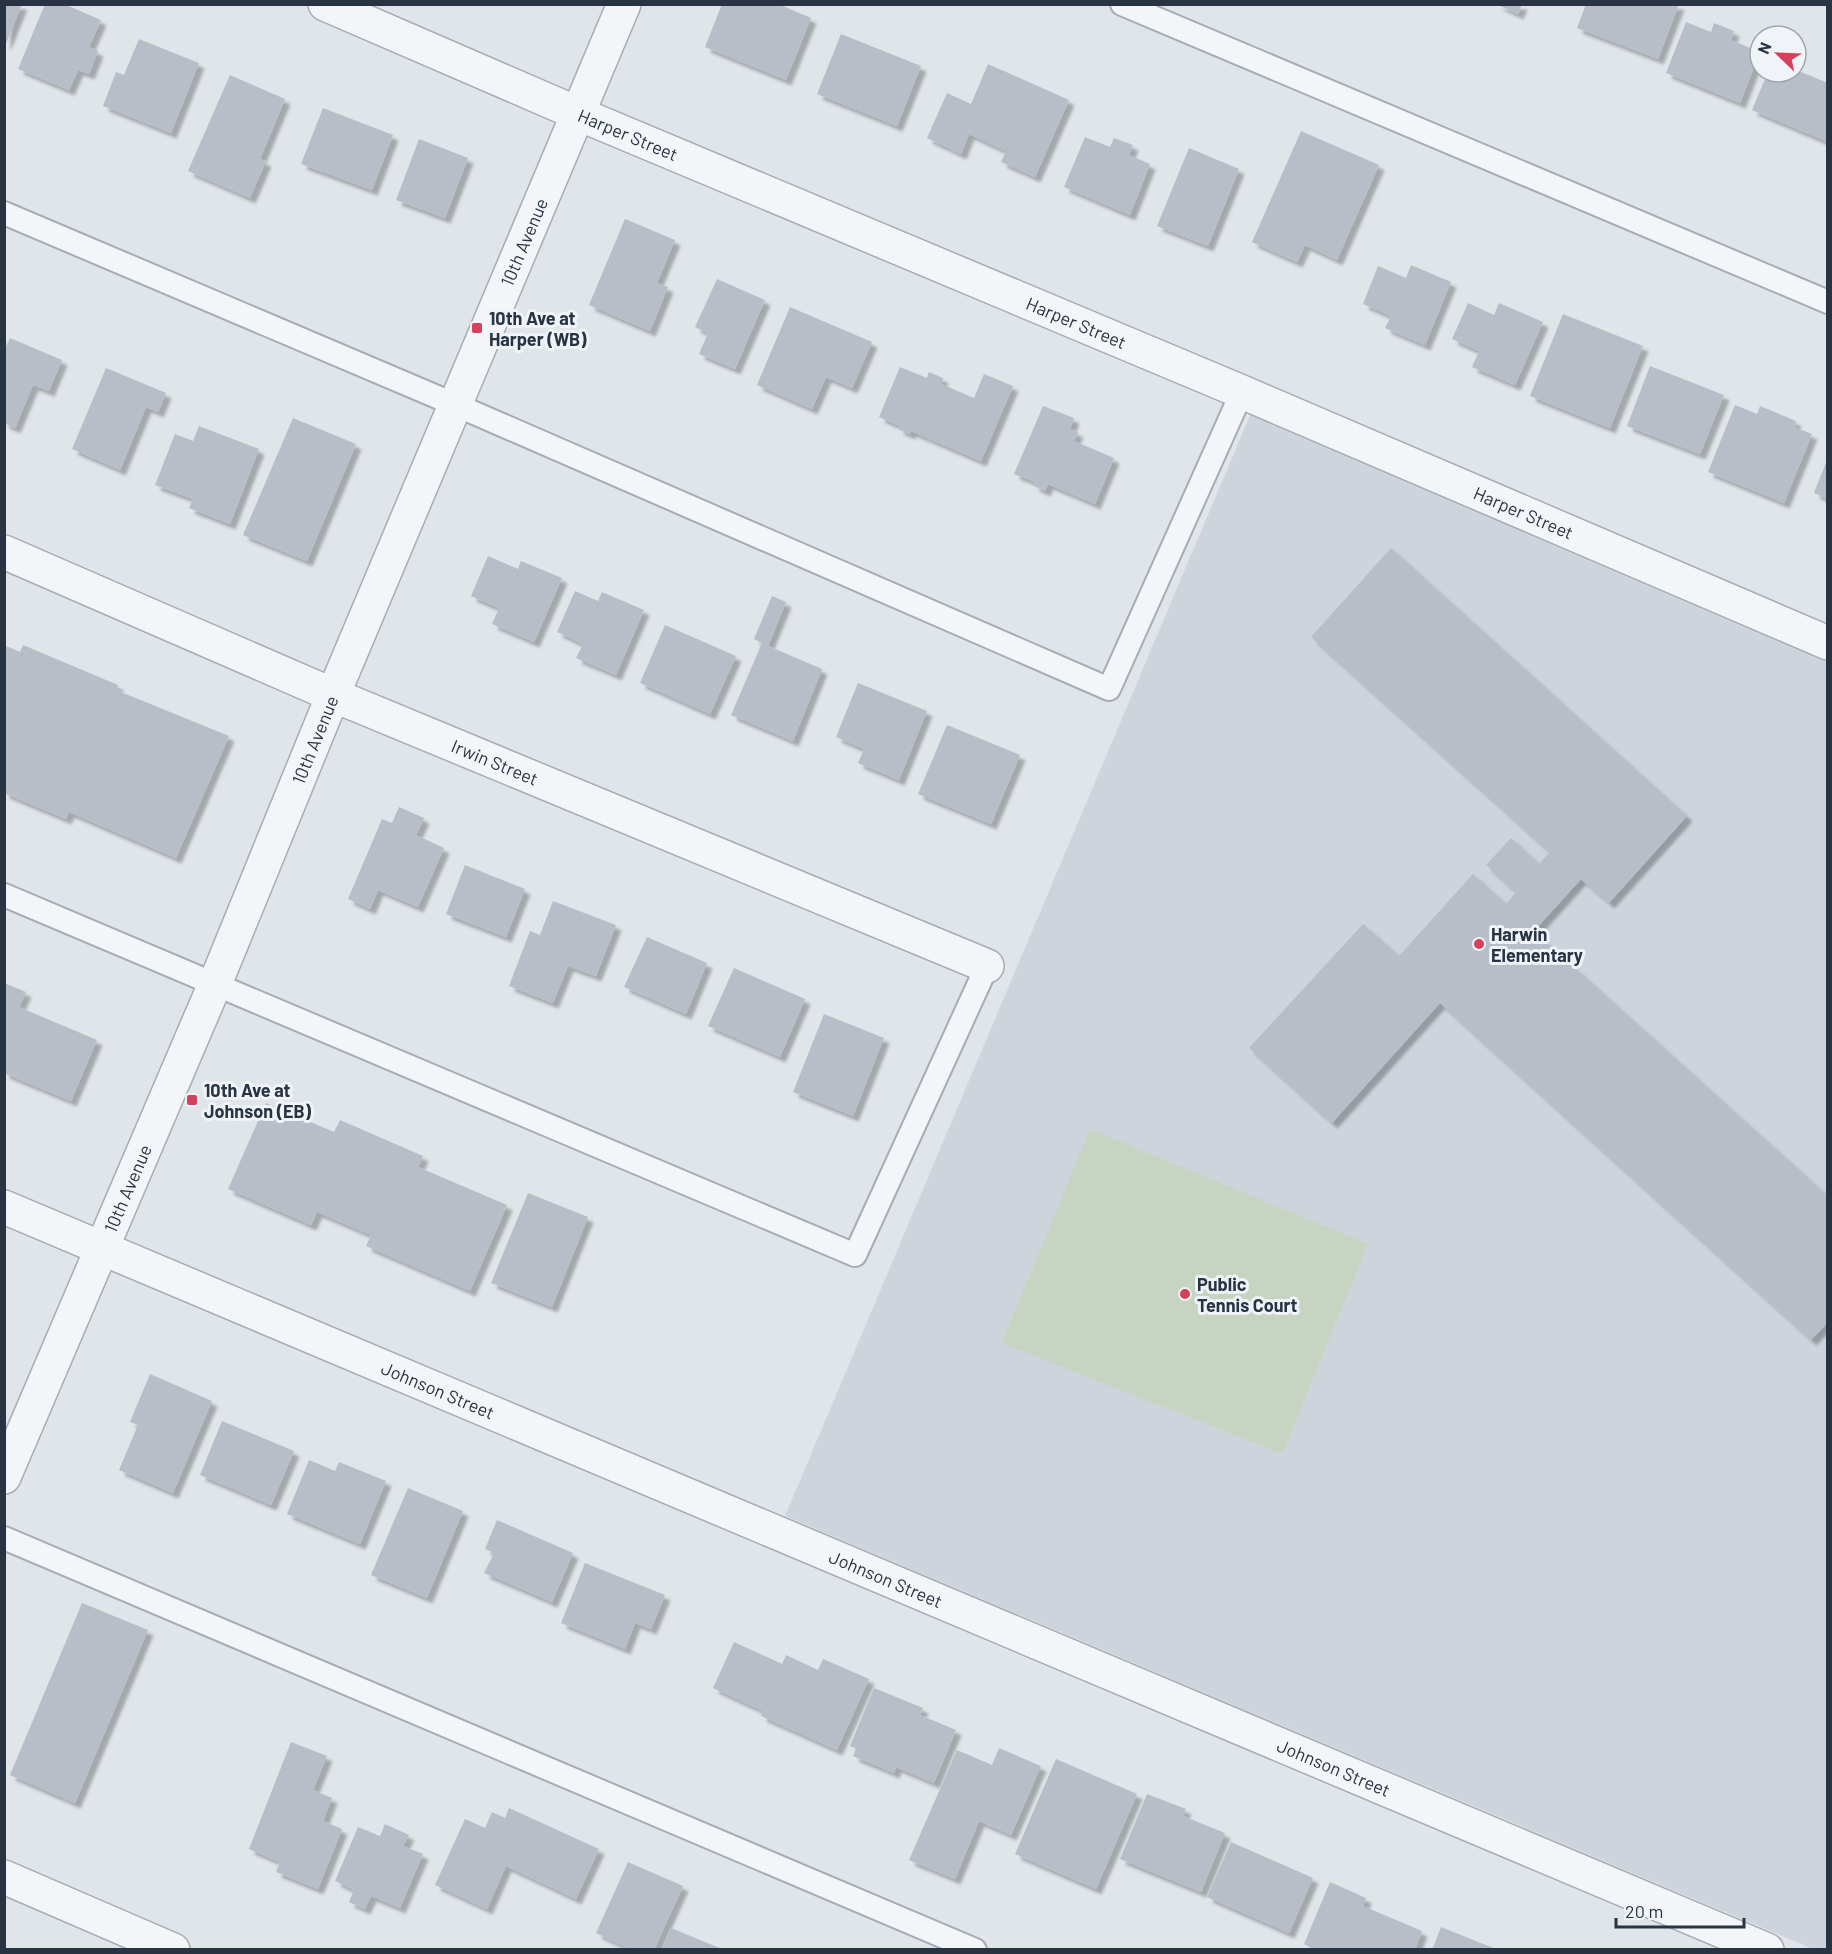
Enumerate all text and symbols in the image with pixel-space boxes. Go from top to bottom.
north arrow [1748,24,1808,84]
text: N [1753,39,1775,57]
street label: Harper Street [575,104,681,165]
street label: 10th Avenue [495,195,552,289]
street label: Harper Street [1023,292,1130,353]
place label: 10th Ave at Harper (WB) [489,307,587,350]
marker: 10th Ave at Harper (WB) [470,321,484,335]
street label: Harper Street [1470,482,1577,544]
street label: 10th Avenue [287,692,343,787]
street label: Irwin Street [448,734,542,790]
place label: Harwin Elementary [1491,923,1583,966]
marker: Harwin Elementary [1472,937,1486,951]
place label: 10th Ave at Johnson (EB) [204,1079,312,1122]
marker: 10th Ave at Johnson (EB) [185,1093,199,1107]
street label: 10th Avenue [99,1141,156,1236]
place label: Public Tennis Court [1197,1273,1298,1316]
marker: Public Tennis Court [1178,1287,1192,1301]
street label: Johnson Street [378,1356,498,1423]
street label: Johnson Street [826,1545,946,1612]
street label: Johnson Street [1274,1734,1394,1801]
scale bar [1616,1891,1744,1929]
text: 20 m [1625,1900,1663,1922]

